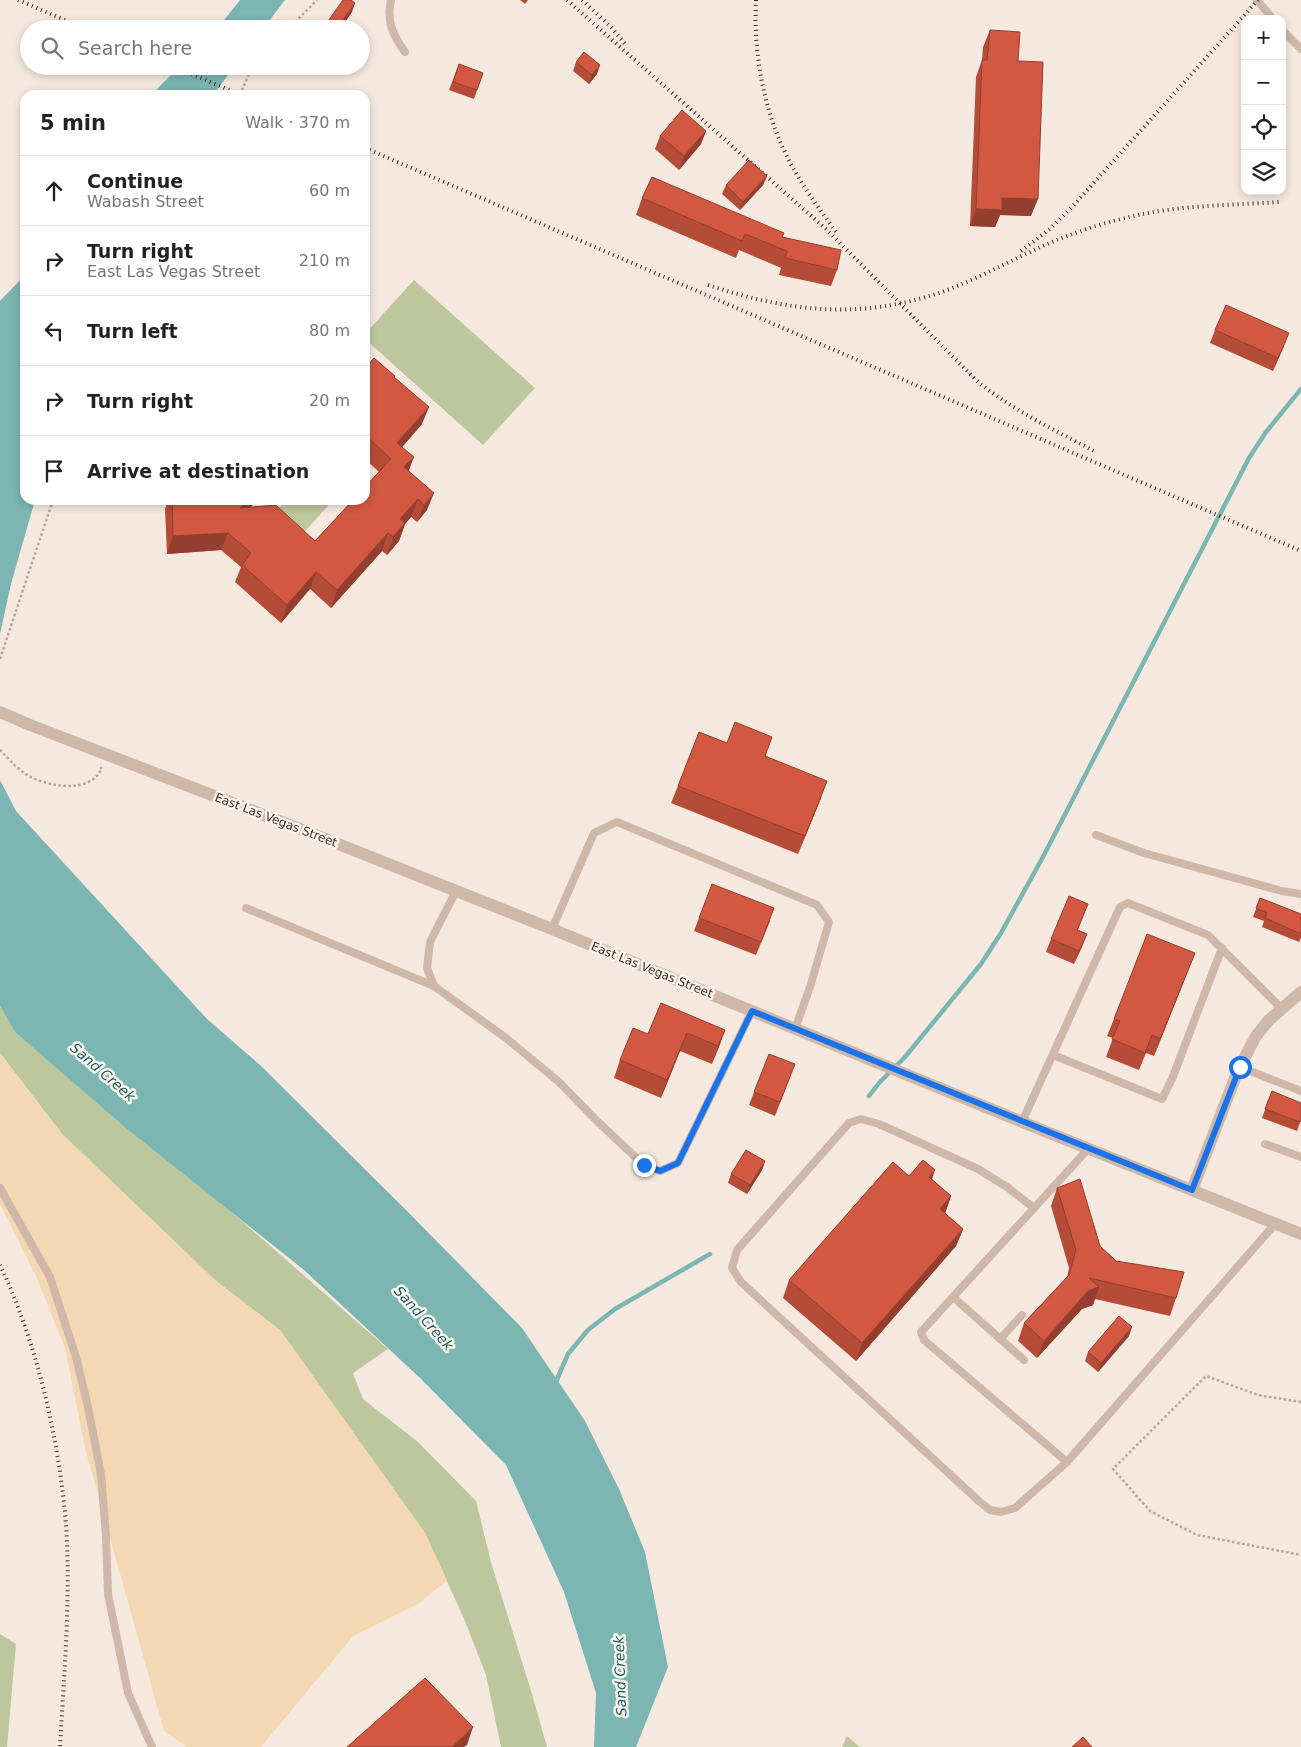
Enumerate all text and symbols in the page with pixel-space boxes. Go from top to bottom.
map controls [1241,15,1286,195]
button: + [1241,15,1286,60]
search box [20,20,370,75]
icon: search [38,34,66,62]
text: Search here [78,37,192,59]
button: − [1241,60,1286,105]
button: locate [1241,105,1286,150]
text: 5 min [40,111,106,135]
text: Walk · 370 m [245,113,350,132]
button: layers [1241,150,1286,195]
text: Continue [87,170,183,192]
icon: ahead [40,177,68,205]
text: 60 m [309,181,350,200]
text: Wabash Street [87,192,204,211]
text: Turn right [87,240,193,262]
icon: right [40,247,68,275]
text: 210 m [299,251,350,270]
text: East Las Vegas Street [87,262,260,281]
icon: left [40,317,68,345]
text: Turn left [87,320,178,342]
text: 80 m [309,321,350,340]
icon: right [40,387,68,415]
text: Turn right [87,390,193,412]
text: 20 m [309,391,350,410]
icon: arrive [40,457,68,485]
text: Arrive at destination [87,460,309,482]
street label: East Las Vegas Street [213,790,339,850]
street label: East Las Vegas Street [589,939,715,1001]
water label: Sand Creek [67,1040,139,1105]
route start [1229,1056,1252,1079]
route end [633,1154,656,1177]
water label: Sand Creek [391,1283,457,1354]
water label: Sand Creek [611,1635,629,1717]

